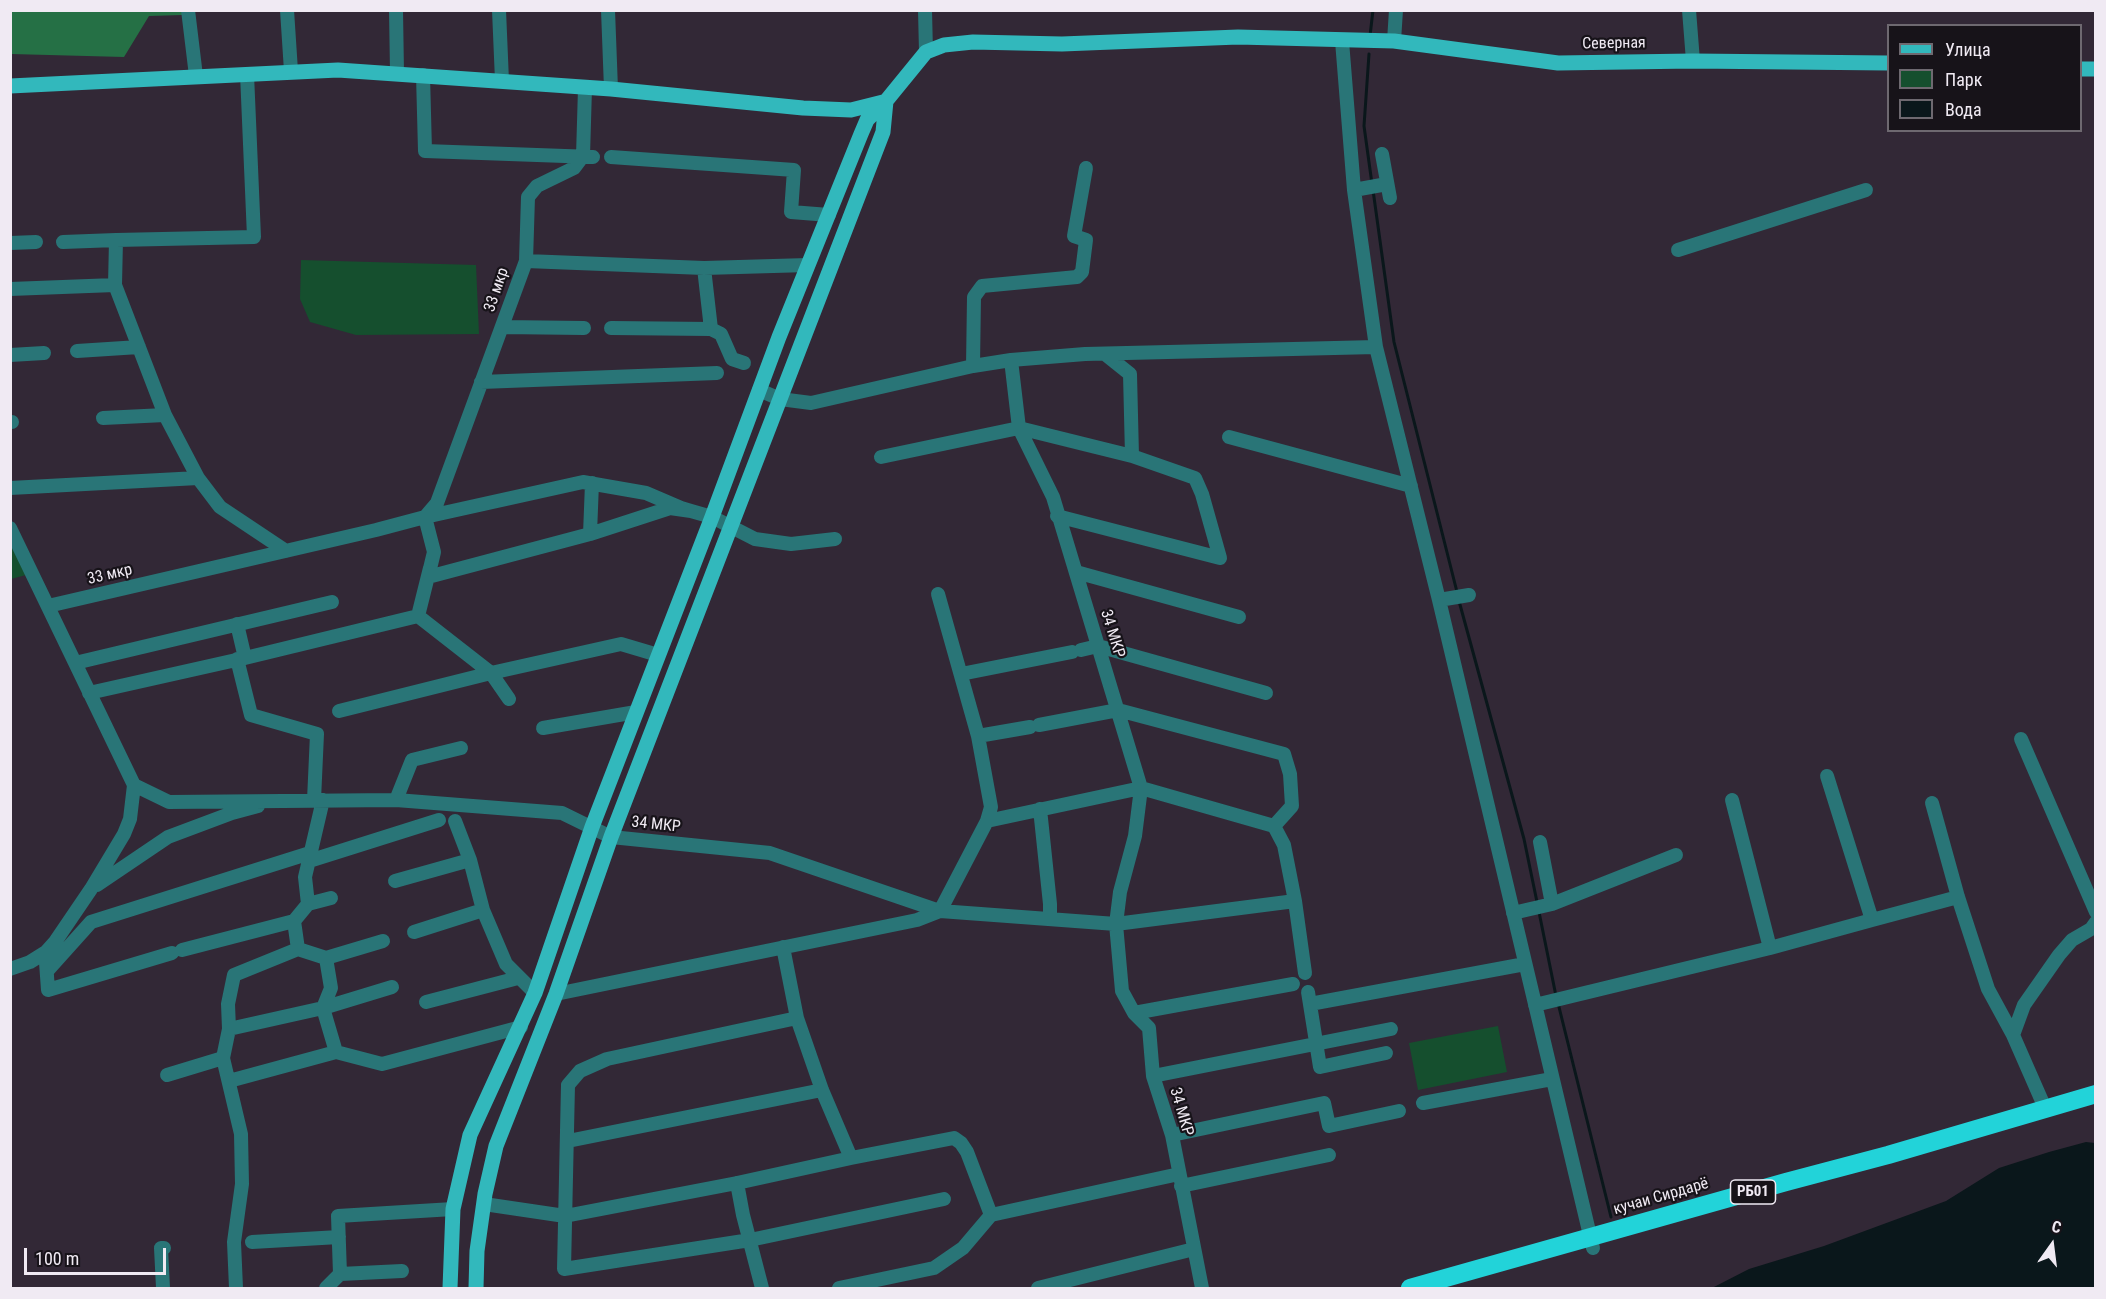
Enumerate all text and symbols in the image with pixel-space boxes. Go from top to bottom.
legend [1887,24,2082,132]
street label: Северная [1582,34,1646,54]
text: Улица [1945,39,1991,60]
text: Парк [1945,69,1982,90]
text: Вода [1945,99,1982,120]
street label: 33 мкр [481,265,513,315]
street label: 33 мкр [86,561,134,589]
street label: 34 МКР [1096,608,1128,660]
street label: 34 МКР [630,813,682,837]
street label: 34 МКР [1165,1086,1197,1138]
street label: кучаи Сирдарё [1611,1174,1711,1220]
road number: РБ01 [1730,1180,1776,1204]
north arrow [2022,1215,2082,1275]
text: С [2050,1217,2063,1237]
scale bar [27,1236,170,1274]
text: 100 m [35,1248,79,1269]

